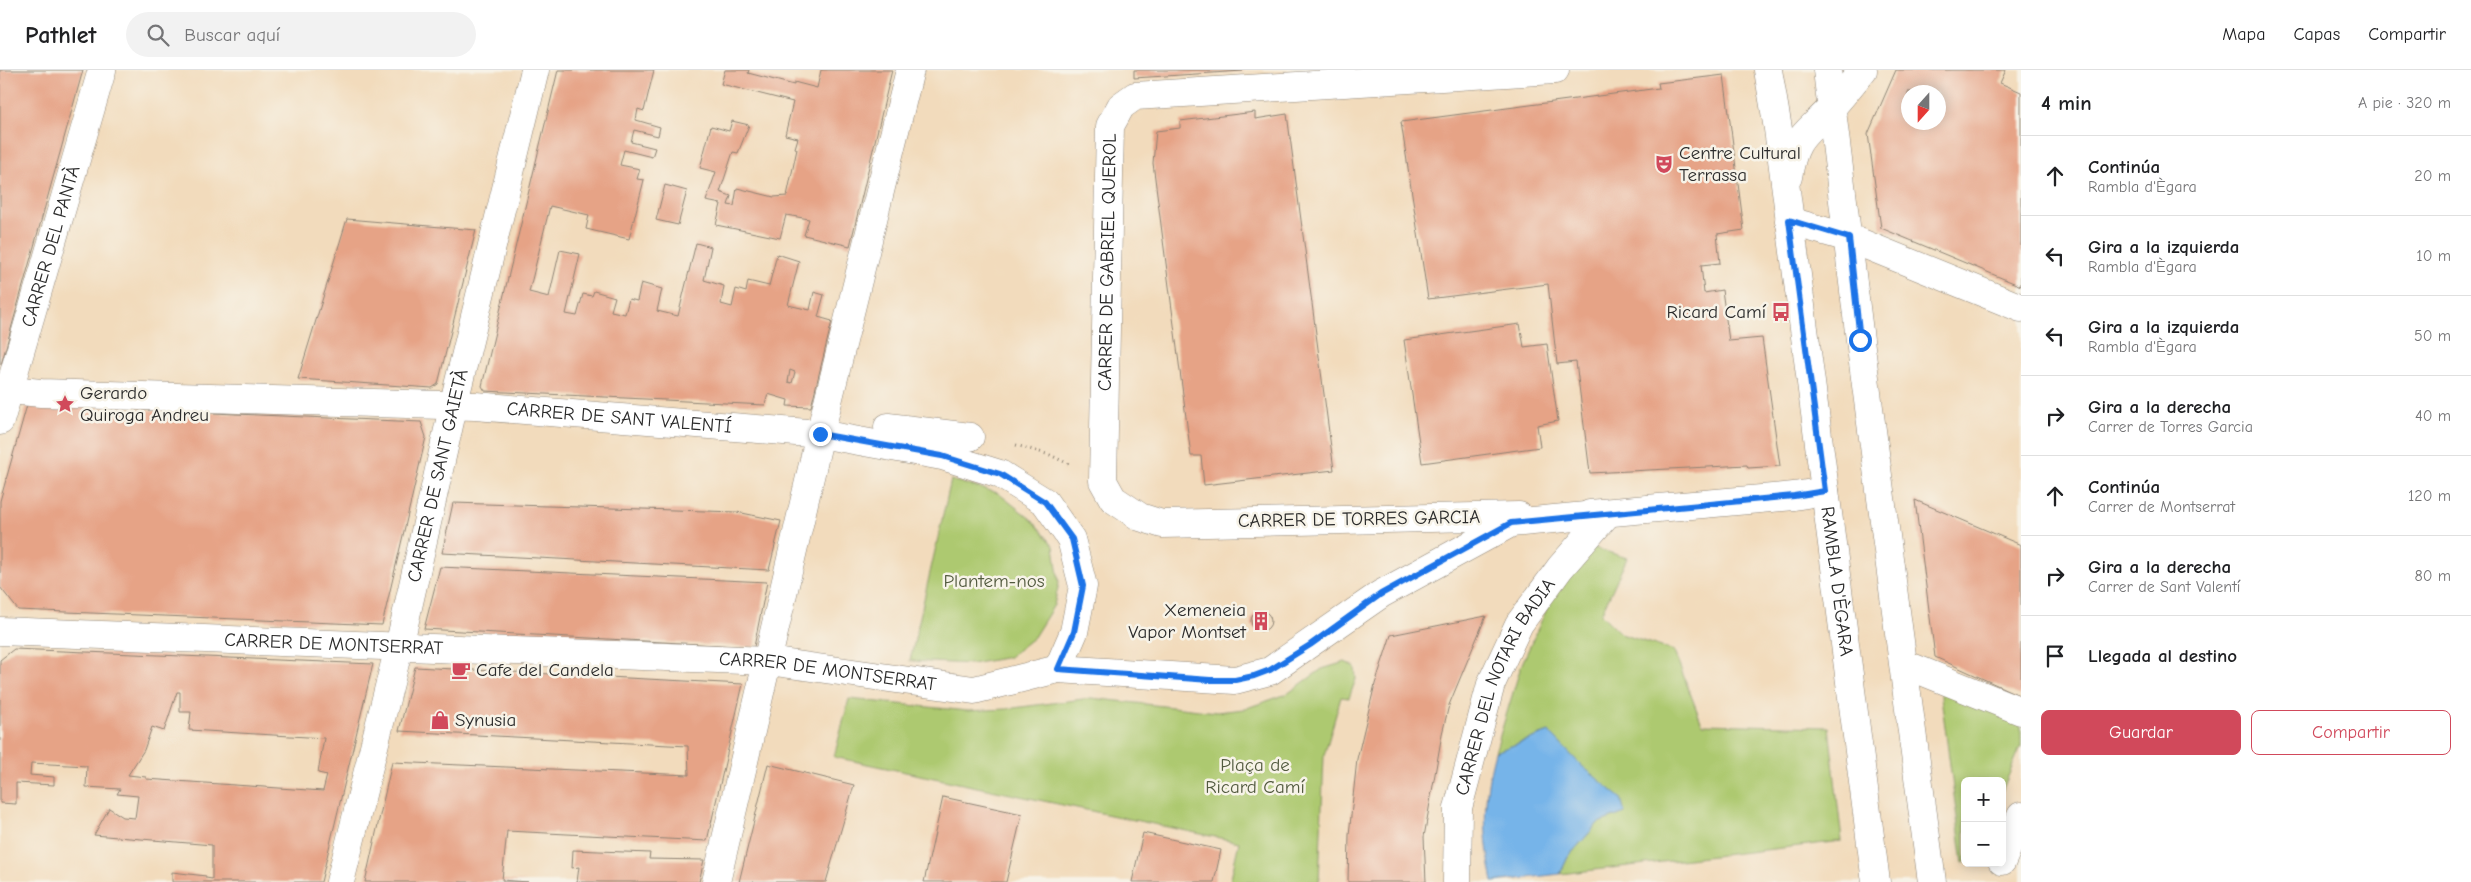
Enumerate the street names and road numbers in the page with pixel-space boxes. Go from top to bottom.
street label: CARRER DE GABRIEL QUEROL [1094,133,1121,391]
street label: CARRER DEL PANTÀ [17,163,85,330]
street label: CARRER DE SANT GAIETÀ [403,367,473,584]
street label: CARRER DE SANT VALENTÍ [506,398,732,438]
street label: RAMBLA D'ÈGARA [1816,505,1858,658]
street label: CARRER DE TORRES GARCIA [1238,506,1480,532]
street label: CARRER DEL NOTARI BADIA [1451,574,1560,798]
street label: CARRER DE MONTSERRAT [224,629,444,659]
street label: CARRER DE MONTSERRAT [719,648,938,696]

